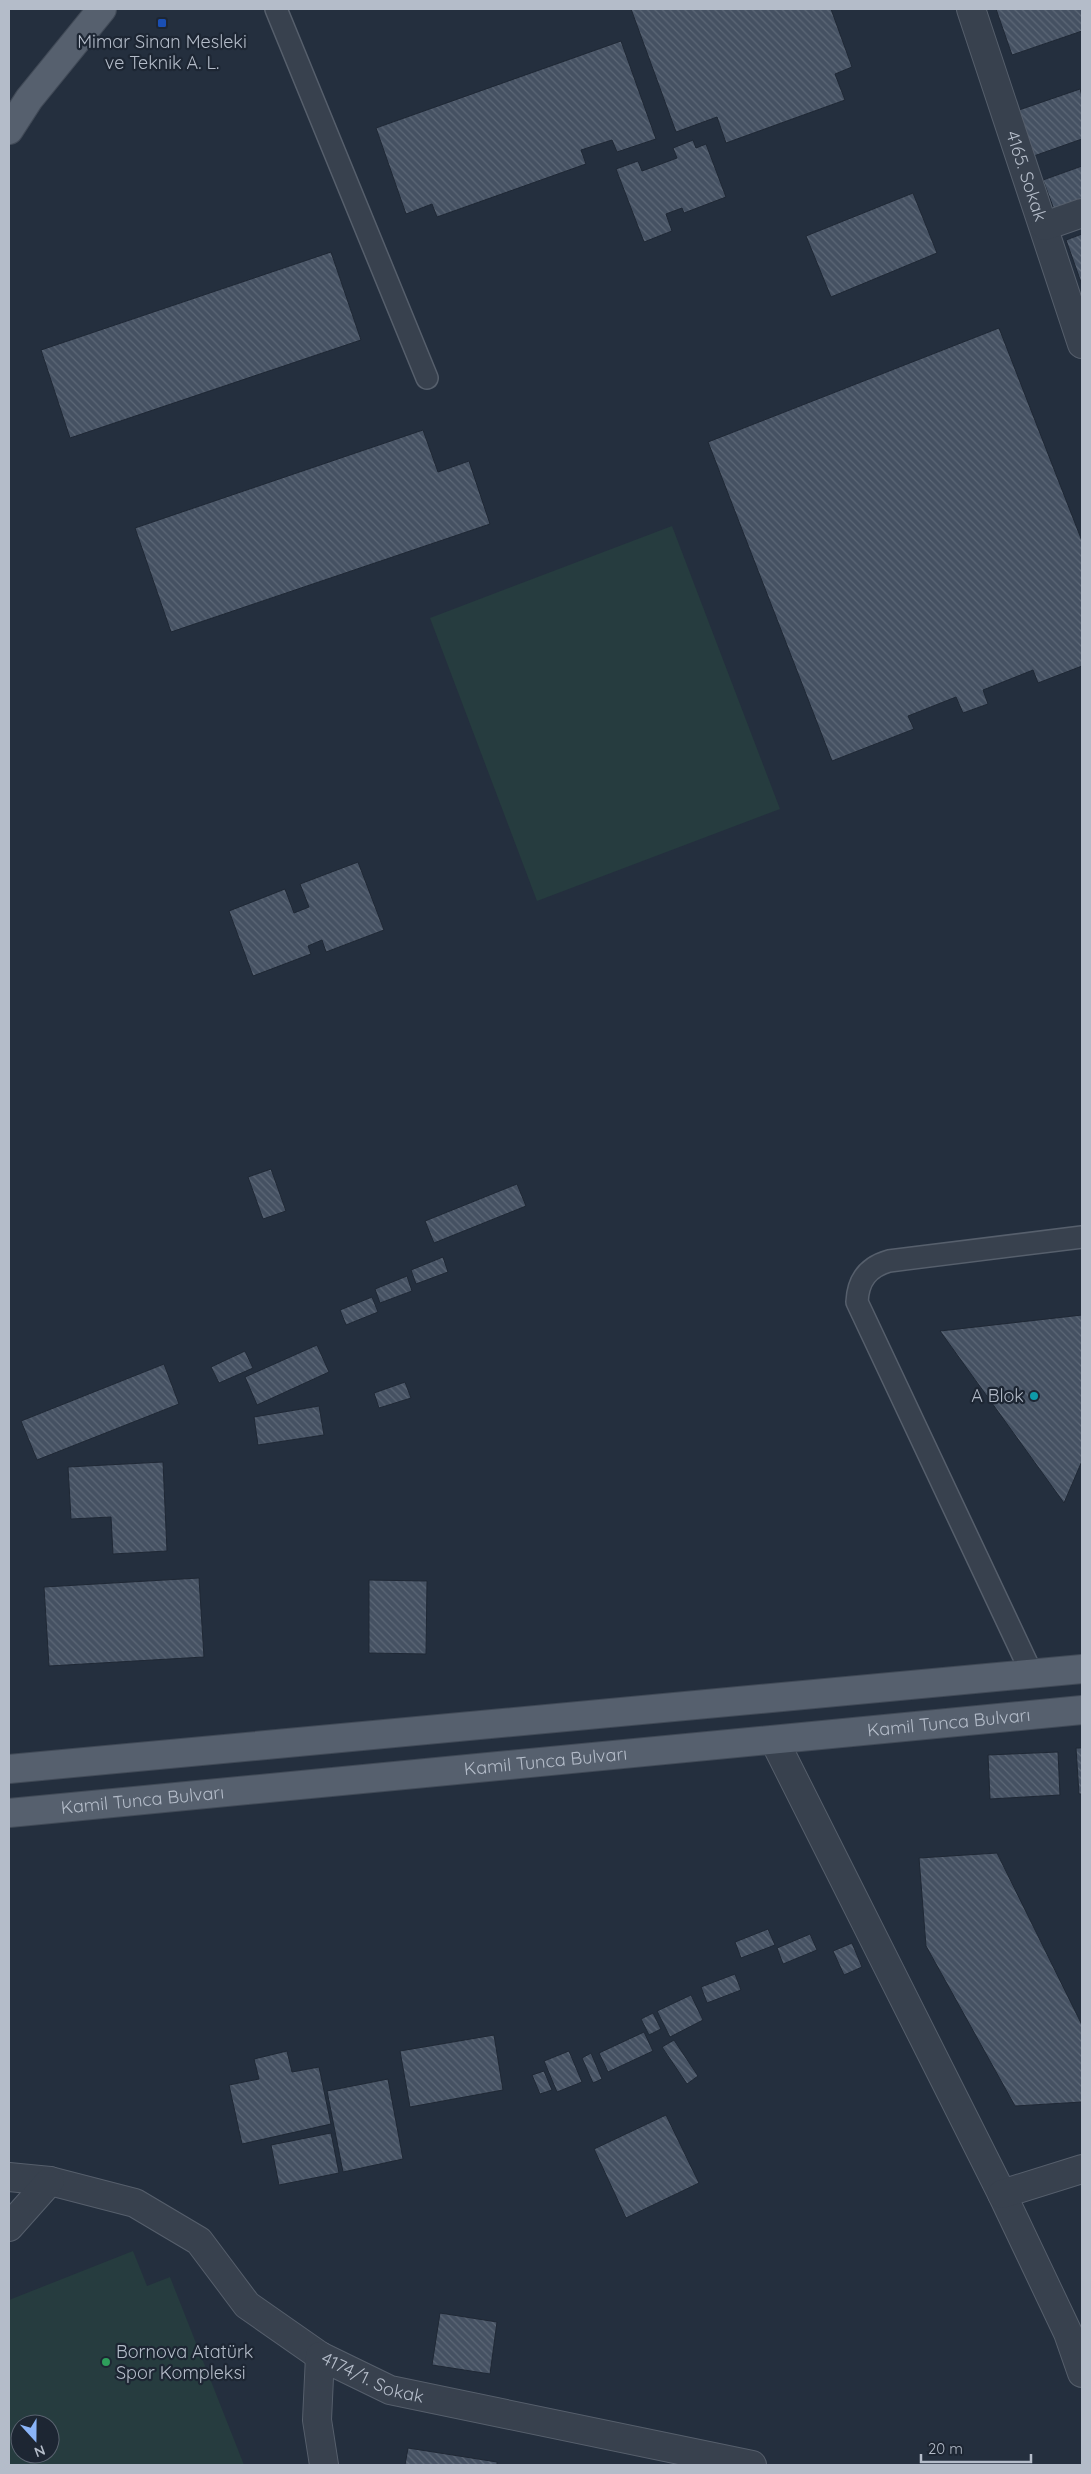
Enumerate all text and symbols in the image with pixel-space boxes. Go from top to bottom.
marker: Mimar Sinan Mesleki ve Teknik A. L. [156,17,168,29]
place label: Mimar Sinan Mesleki ve Teknik A. L. [77,30,247,74]
street label: 4165. Sokak [1001,127,1053,224]
place label: A Blok [971,1384,1024,1407]
marker: A Blok [1028,1390,1040,1402]
street label: Kamil Tunca Bulvarı [866,1703,1031,1742]
street label: Kamil Tunca Bulvarı [463,1742,628,1780]
street label: Kamil Tunca Bulvarı [60,1780,225,1819]
place label: Bornova Atatürk Spor Kompleksi [116,2340,253,2384]
street label: 4174/1. Sokak [318,2346,426,2408]
marker: Bornova Atatürk Spor Kompleksi [100,2356,112,2368]
north arrow [10,2414,60,2464]
scale bar [921,2432,1031,2464]
text: 20 m [928,2439,963,2458]
text: N [32,2441,48,2461]

